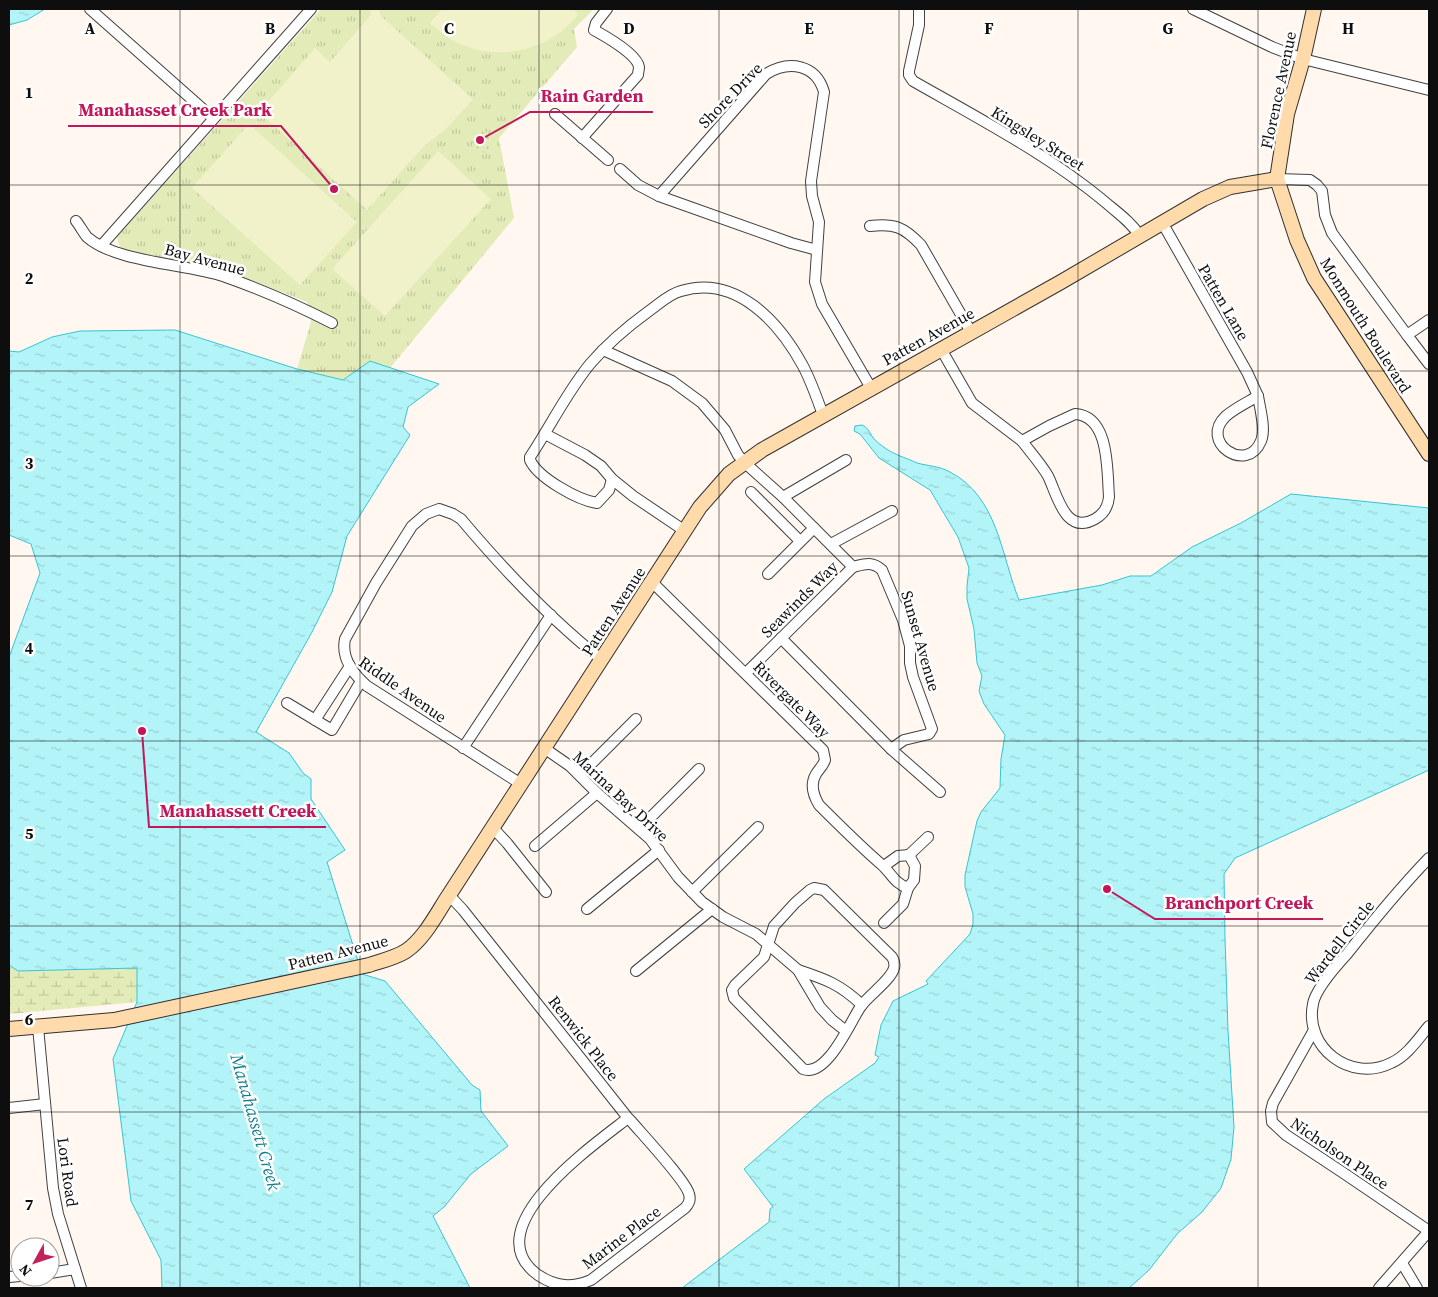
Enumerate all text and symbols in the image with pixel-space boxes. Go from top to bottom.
text: A [85,17,96,39]
text: B [265,17,276,39]
text: C [444,17,454,39]
text: D [623,17,635,39]
text: E [804,17,814,39]
text: F [984,17,994,39]
text: G [1163,17,1174,39]
text: H [1342,17,1354,39]
street label: Florence Avenue [1255,29,1301,151]
street label: Shore Drive [693,57,767,133]
callout: Rain Garden [530,79,653,112]
text: 1 [25,81,33,103]
text: Rain Garden [540,83,644,108]
callout: Manahasset Creek Park [68,93,281,126]
text: Manahasset Creek Park [78,97,272,122]
street label: Kingsley Street [987,101,1090,176]
street label: Bay Avenue [162,238,248,280]
street label: Monmouth Boulevard [1315,253,1417,397]
street label: Patten Lane [1193,260,1255,344]
text: 2 [25,267,34,289]
street label: Patten Avenue [878,302,978,370]
text: 3 [25,452,34,474]
street label: Seawinds Way [756,555,843,642]
street label: Patten Avenue [576,562,650,660]
street label: Sunset Avenue [896,588,946,694]
text: 4 [25,637,34,659]
street label: Riddle Avenue [355,651,451,727]
street label: Rivergate Way [749,656,836,743]
street label: Marina Bay Drive [568,746,674,846]
callout: Manahassett Creek [149,794,326,827]
text: Manahassett Creek [159,798,317,823]
text: 5 [25,822,34,844]
callout: Branchport Creek [1155,886,1323,919]
text: Branchport Creek [1165,890,1313,915]
street label: Wardell Circle [1299,895,1379,989]
street label: Patten Avenue [286,929,390,975]
street label: Renwick Place [544,991,624,1085]
text: 6 [25,1008,34,1030]
water label: Manahassett Creek [224,1050,288,1194]
street label: Nicholson Place [1286,1112,1394,1194]
street label: Lori Road [52,1136,84,1208]
text: 7 [25,1193,34,1215]
street label: Marine Place [577,1200,665,1274]
north arrow [10,1237,60,1287]
text: N [14,1260,36,1281]

